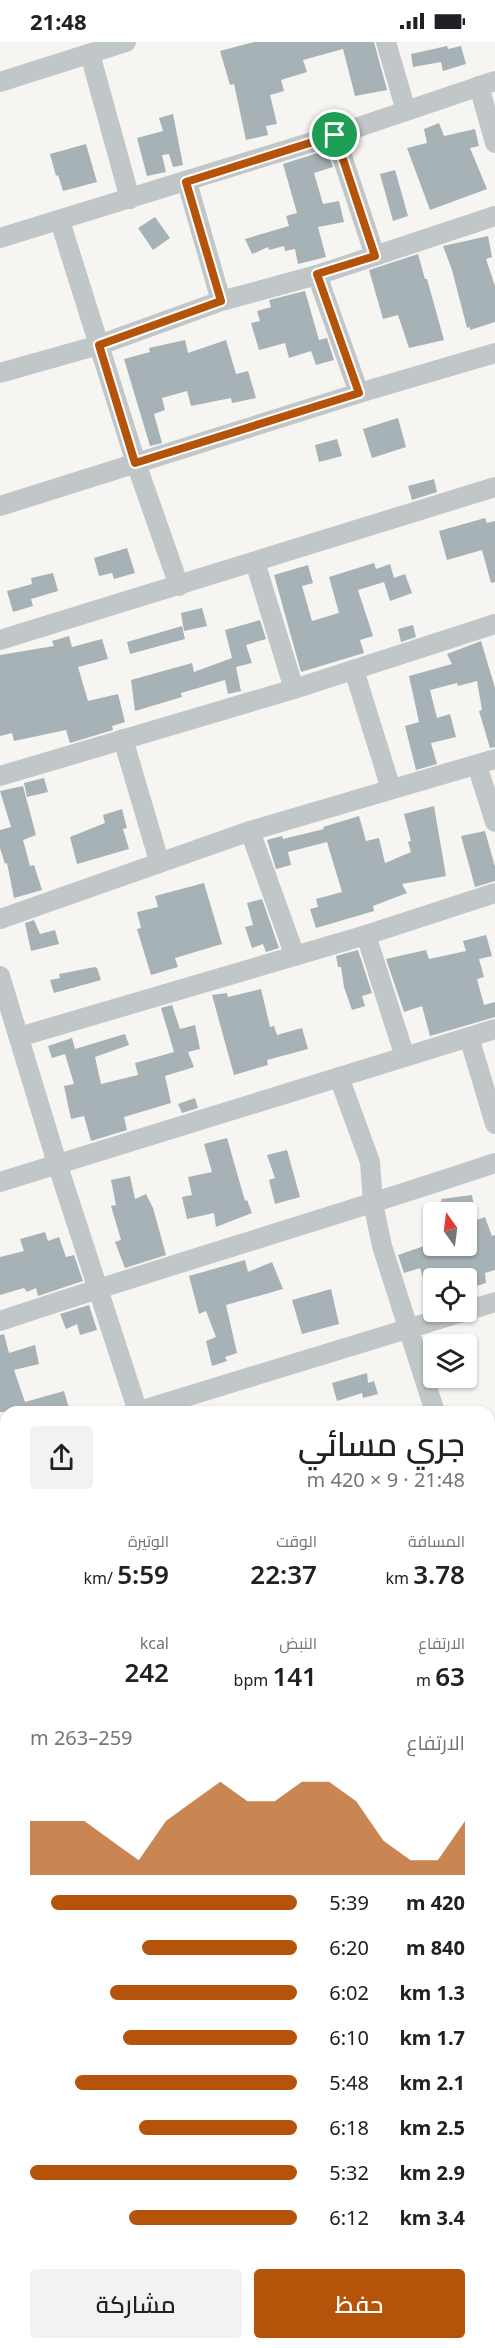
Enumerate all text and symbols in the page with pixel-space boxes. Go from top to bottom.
text: 21:48 [30,6,87,36]
pin [309,109,360,160]
icon: arrive [318,118,351,151]
north arrow [423,1202,477,1256]
map controls [423,1202,477,1388]
button: locate [423,1268,477,1322]
button: layers [423,1334,477,1388]
text: جري مسائي [298,1421,465,1466]
button: share [30,1426,93,1489]
text: 21:48 · 9 × 420 m [307,1466,465,1493]
text: الوتيرة [128,1530,169,1552]
text: الوقت [276,1530,317,1552]
text: المسافة [408,1530,465,1552]
text: 5:59 [117,1556,169,1592]
text: 22:37 [250,1556,317,1592]
text: 3.78 [413,1556,465,1592]
text: /km [84,1567,117,1589]
text: km [386,1567,413,1589]
text: kcal [140,1632,169,1654]
text: النبض [279,1632,317,1654]
text: الارتفاع [418,1632,465,1654]
text: 242 [124,1654,169,1690]
text: 141 [272,1658,317,1694]
text: 63 [435,1658,465,1694]
text: bpm [234,1669,272,1691]
text: m [416,1669,435,1691]
text: 259–263 m [30,1724,133,1751]
text: الارتفاع [406,1729,465,1756]
text: 5:39 [329,1889,369,1916]
text: 420 m [406,1889,465,1916]
text: 6:20 [329,1934,369,1961]
text: 840 m [406,1934,465,1961]
text: 6:02 [329,1979,369,2006]
text: 1.3 km [399,1979,465,2006]
text: 6:10 [329,2024,369,2051]
text: 1.7 km [399,2024,465,2051]
text: 5:48 [329,2069,369,2096]
text: 2.1 km [399,2069,465,2096]
text: 6:18 [329,2114,369,2141]
text: 2.5 km [399,2114,465,2141]
text: 5:32 [329,2159,369,2186]
text: 2.9 km [399,2159,465,2186]
text: 6:12 [329,2204,369,2231]
text: 3.4 km [399,2204,465,2231]
button: مشاركة [30,2269,242,2338]
button: حفظ [254,2269,465,2338]

